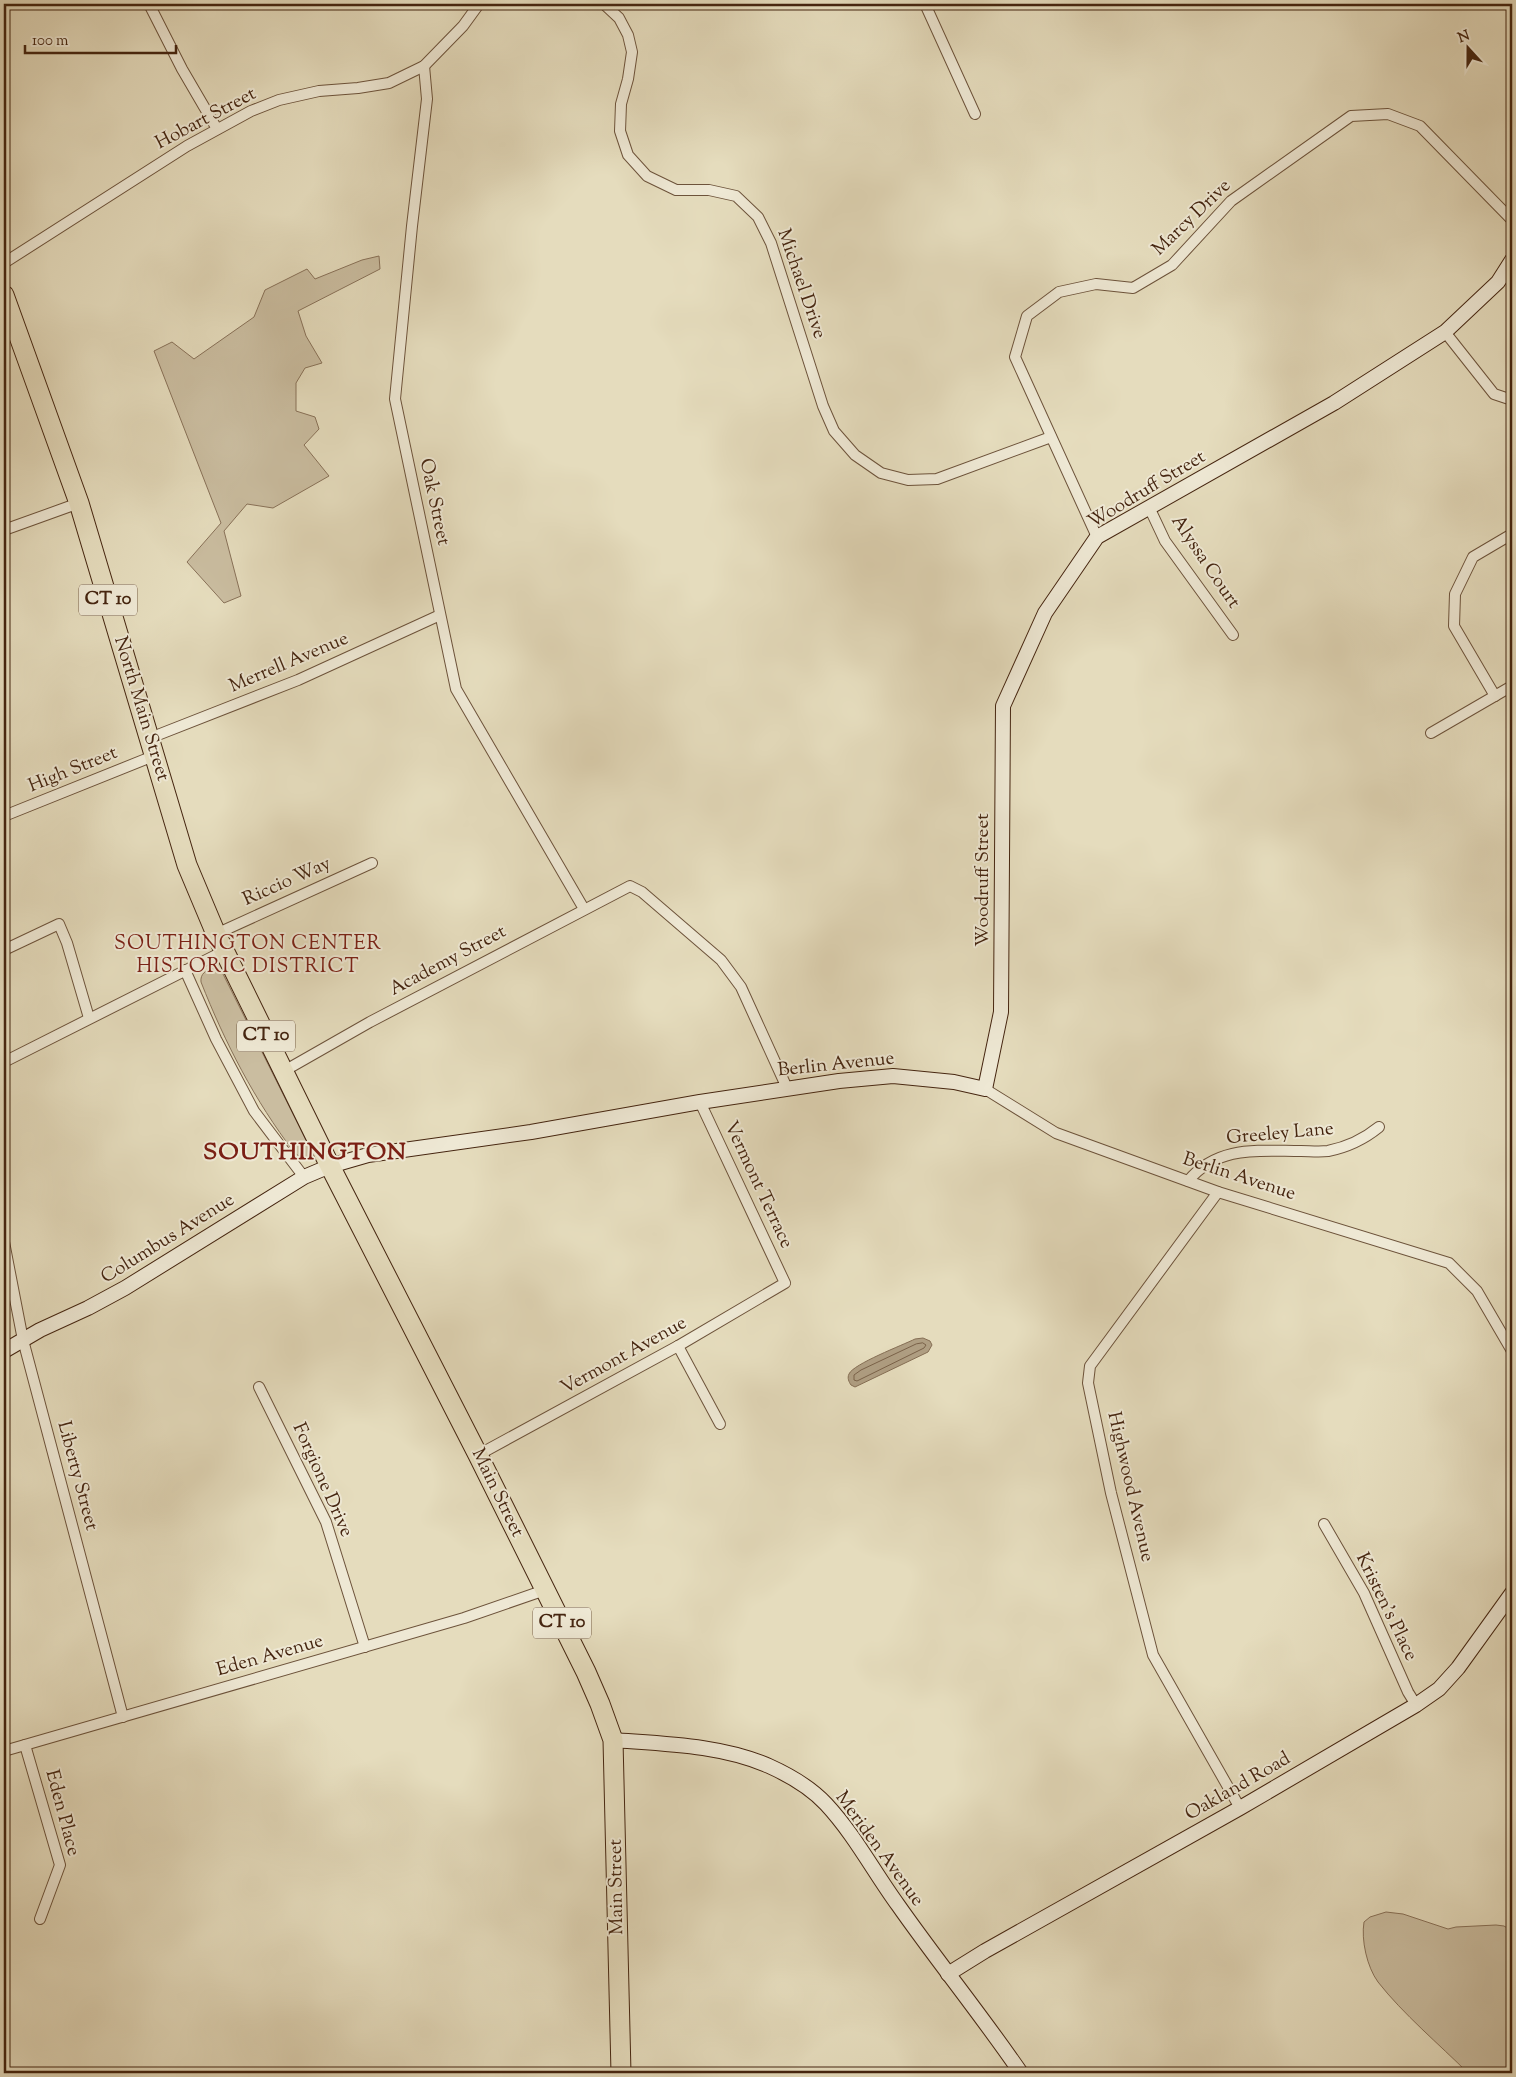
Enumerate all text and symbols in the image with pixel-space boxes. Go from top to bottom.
scale bar [25,22,176,54]
north arrow [1444,22,1494,72]
text: N [1455,26,1473,49]
text: 100 m [32,31,69,52]
street label: Hobart Street [151,81,262,157]
street label: Marcy Drive [1147,173,1238,263]
street label: Michael Drive [770,225,832,343]
street label: Woodruff Street [1083,444,1212,536]
street label: Oak Street [412,456,457,549]
street label: Alyssa Court [1164,510,1247,615]
road number: CT 10 [79,584,137,616]
street label: Merrell Avenue [225,626,353,700]
street label: North Main Street [106,633,176,785]
street label: High Street [24,740,122,800]
street label: Woodruff Street [970,813,997,947]
street label: Riccio Way [239,850,336,913]
street label: Academy Street [385,919,512,1003]
district label: SOUTHINGTON CENTER HISTORIC DISTRICT [114,930,382,982]
road number: CT 10 [237,1020,295,1052]
street label: Berlin Avenue [776,1045,896,1085]
street label: Greeley Lane [1225,1116,1335,1152]
street label: Vermont Terrace [717,1117,799,1253]
district label: SOUTHINGTON [203,1136,407,1170]
street label: Berlin Avenue [1179,1146,1299,1208]
street label: Columbus Avenue [96,1187,240,1291]
street label: Vermont Avenue [556,1310,692,1402]
street label: Highwood Avenue [1100,1409,1160,1565]
street label: Liberty Street [49,1418,105,1534]
street label: Forgione Drive [285,1419,359,1542]
street label: Main Street [464,1444,530,1542]
street label: Kristen's Place [1348,1548,1424,1666]
road number: CT 10 [533,1608,591,1639]
street label: Eden Avenue [214,1628,327,1684]
street label: Oakland Road [1180,1746,1296,1828]
street label: Eden Place [38,1767,86,1859]
street label: Meriden Avenue [828,1786,930,1912]
street label: Main Street [603,1838,631,1935]

